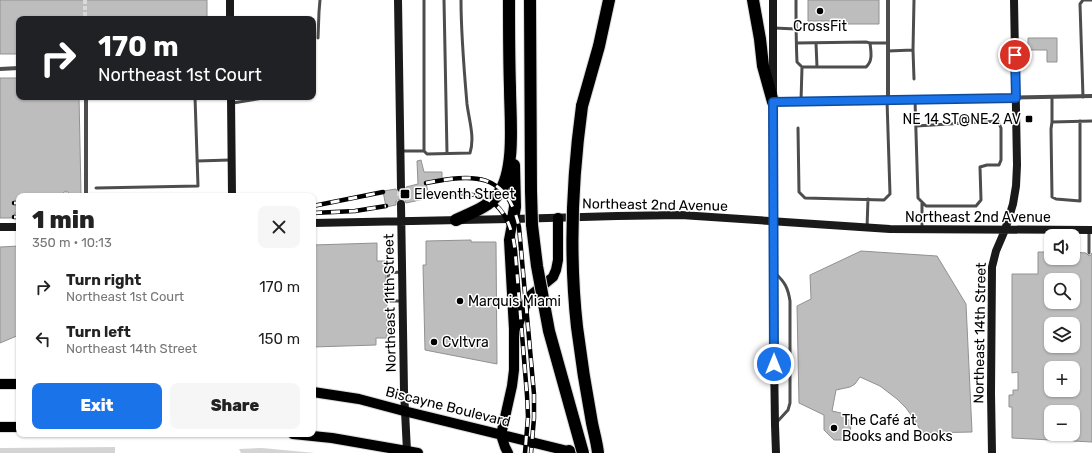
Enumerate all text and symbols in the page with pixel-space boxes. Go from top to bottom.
marker: CrossFit [815,6,825,16]
place label: CrossFit [793,18,847,35]
text: 170 m [98,30,179,63]
icon: right [32,32,84,84]
pin [998,38,1032,72]
icon: arrive [1004,44,1026,66]
text: Northeast 1st Court [98,64,262,86]
place label: NE 14 ST@NE 2 AV [903,111,1021,128]
marker: NE 14 ST@NE 2 AV [1024,114,1034,124]
place label: Eleventh Street [414,186,516,203]
marker: Eleventh Street [399,188,411,200]
street label: Northeast 2nd Avenue [582,195,728,215]
text: 1 min [32,206,95,234]
button: close [258,206,300,248]
street label: Northeast 2nd Avenue [905,209,1051,226]
map controls [1044,229,1080,441]
button: sound [1044,229,1080,265]
street label: Northeast 11th Street [380,233,400,372]
text: 350 m · 10:13 [32,235,112,250]
street label: Northeast 14th Street [970,262,990,404]
text: Turn right [66,271,141,289]
button: search [1044,273,1080,309]
icon: right [32,276,54,298]
text: 170 m [259,278,300,296]
text: Northeast 1st Court [66,289,184,304]
place label: Marquis Miami [468,293,561,310]
marker: Marquis Miami [455,296,465,306]
button: layers [1044,317,1080,353]
text: Turn left [66,323,131,341]
icon: left [32,328,54,350]
text: 150 m [258,330,300,348]
place label: Cvltvra [442,334,489,351]
marker: Cvltvra [429,337,439,347]
text: Northeast 14th Street [66,341,197,356]
position arrow [753,343,795,385]
button: + [1044,361,1080,397]
button: Exit [32,383,162,429]
button: Share [170,383,300,429]
street label: Biscayne Boulevard [384,383,512,431]
button: − [1044,405,1080,441]
place label: The Café at Books and Books [842,412,953,445]
marker: The Café at Books and Books [829,423,839,433]

